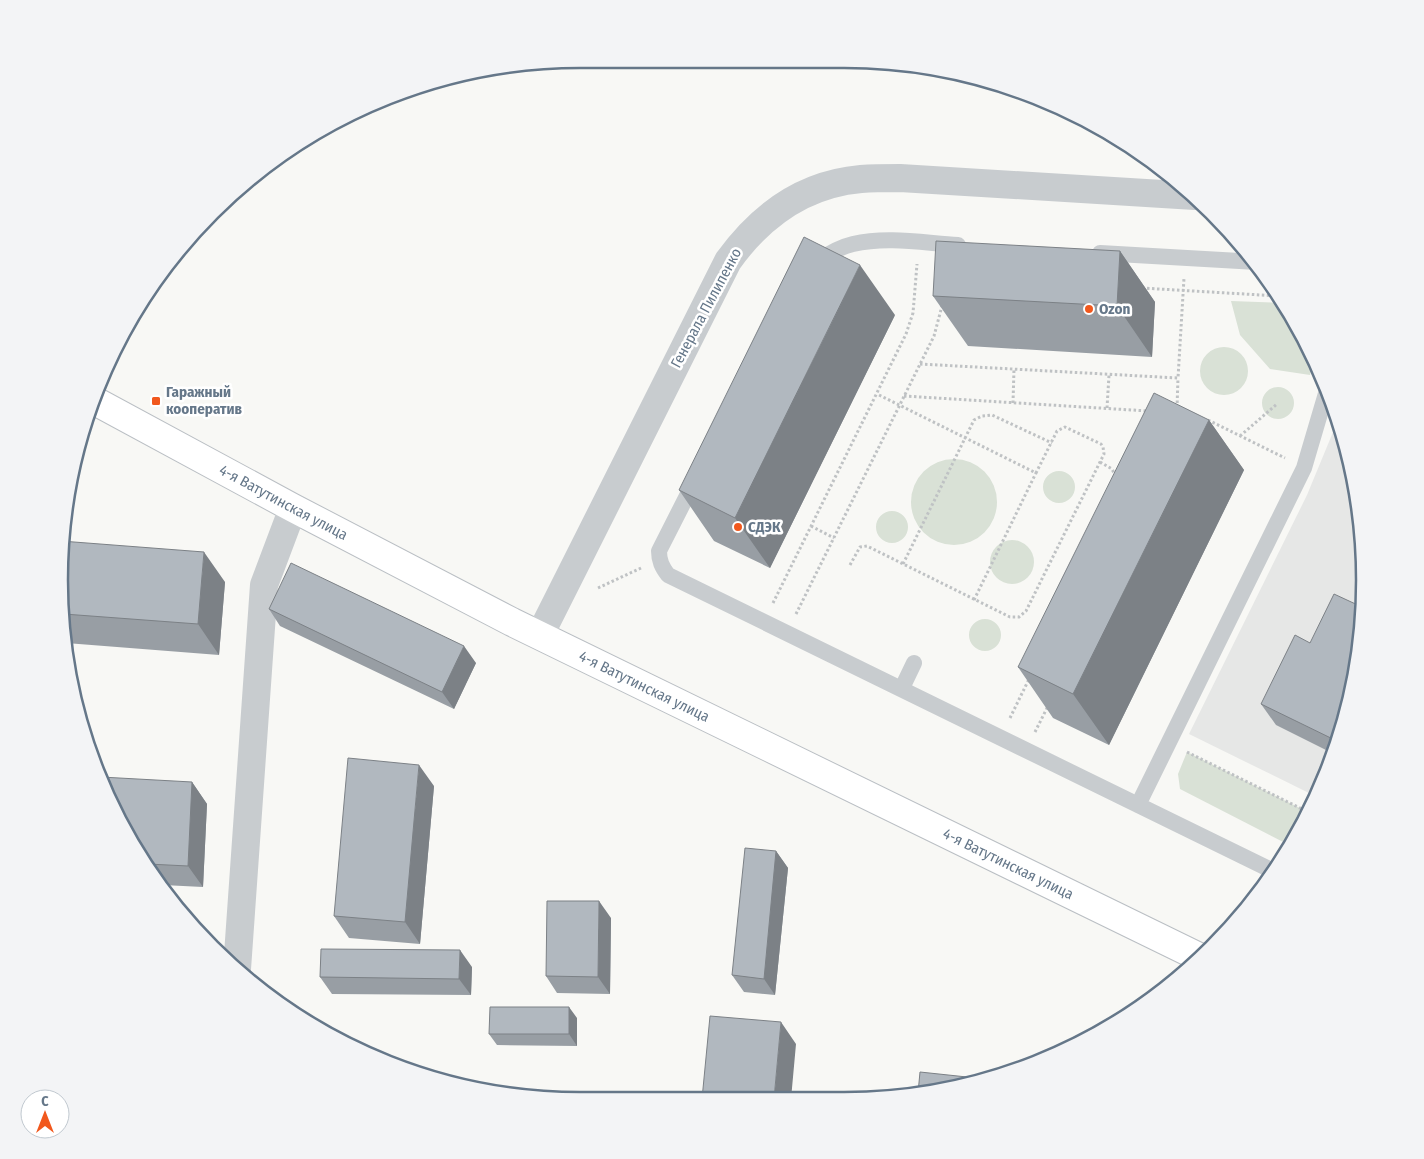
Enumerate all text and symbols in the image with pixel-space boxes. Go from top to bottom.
street label: Генерала Пилипенко [667,245,745,371]
place label: Ozon [1099,300,1130,318]
marker: Ozon [1083,303,1095,315]
place label: Гаражный кооператив [166,383,243,418]
marker: Гаражный кооператив [150,395,162,407]
street label: 4-я Ватутинская улица [216,461,351,544]
place label: СДЭК [748,518,781,536]
marker: СДЭК [732,521,744,533]
street label: 4-я Ватутинская улица [576,647,712,726]
street label: 4-я Ватутинская улица [940,825,1076,903]
north arrow [20,1089,70,1139]
text: С [41,1093,49,1110]

